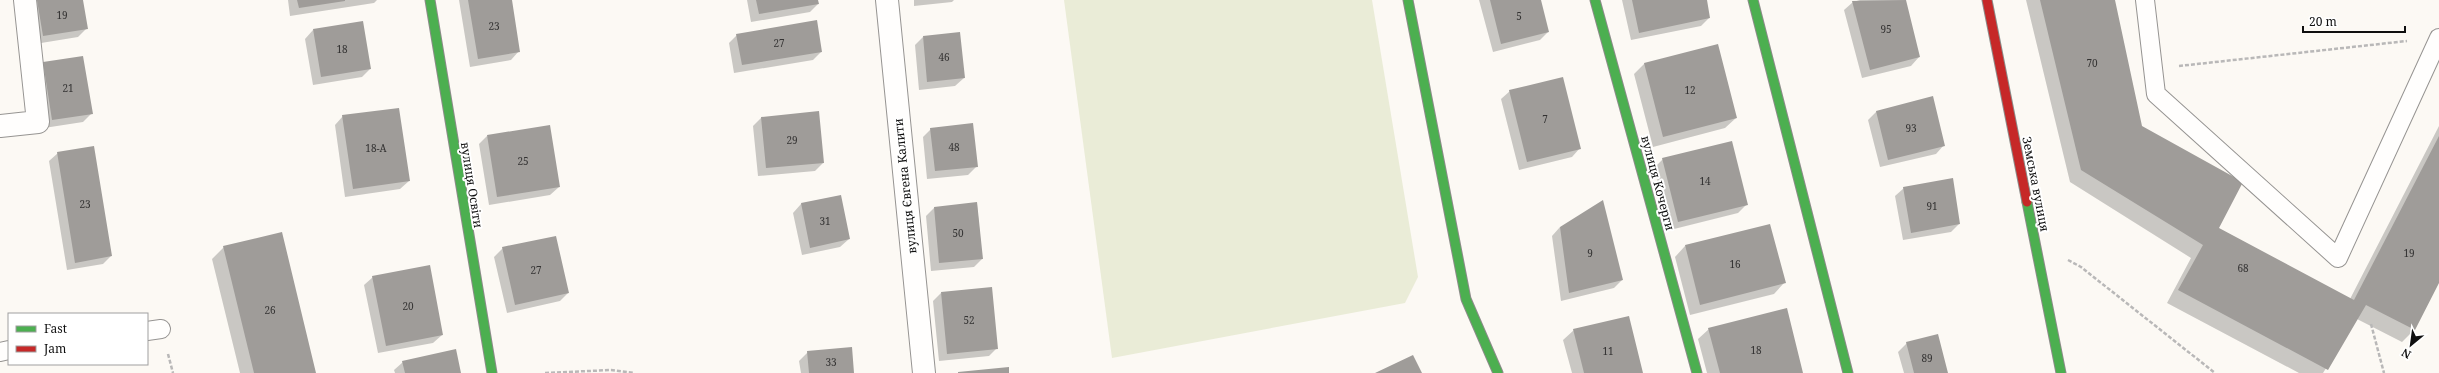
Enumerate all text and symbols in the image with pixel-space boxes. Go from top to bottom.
house number: 19 [56,8,68,22]
scale bar [2303,8,2405,34]
house number: 5 [1516,9,1522,23]
text: 20 m [2309,13,2337,30]
house number: 23 [488,19,500,33]
house number: 95 [1880,22,1892,36]
house number: 27 [773,36,785,50]
house number: 18 [336,42,348,56]
house number: 46 [938,50,950,64]
house number: 70 [2086,56,2098,70]
house number: 21 [62,81,74,95]
house number: 12 [1684,83,1696,97]
house number: 7 [1542,112,1548,126]
street label: вулиця Євгена Калити [889,117,921,255]
house number: 93 [1905,121,1917,135]
house number: 29 [786,133,798,147]
street label: вулиця Кочерги [1637,134,1679,232]
street label: Земська вулиця [2018,135,2054,233]
house number: 48 [948,140,960,154]
house number: 18-А [365,141,388,155]
street label: вулиця Освіти [457,141,487,229]
house number: 25 [517,154,529,168]
house number: 14 [1699,174,1711,188]
house number: 23 [79,197,91,211]
house number: 91 [1926,199,1938,213]
house number: 31 [819,214,831,228]
house number: 50 [952,226,964,240]
house number: 9 [1587,246,1593,260]
house number: 19 [2403,246,2415,260]
house number: 16 [1729,257,1741,271]
house number: 68 [2237,261,2249,275]
house number: 27 [530,263,542,277]
house number: 20 [402,299,414,313]
house number: 26 [264,303,276,317]
legend [8,313,148,365]
house number: 52 [963,313,975,327]
text: Fast [44,320,67,337]
north arrow [2391,325,2431,365]
text: Jam [43,340,66,357]
house number: 18 [1750,343,1762,357]
house number: 11 [1602,344,1614,358]
text: N [2398,345,2413,363]
house number: 89 [1921,351,1933,365]
house number: 33 [825,355,837,369]

